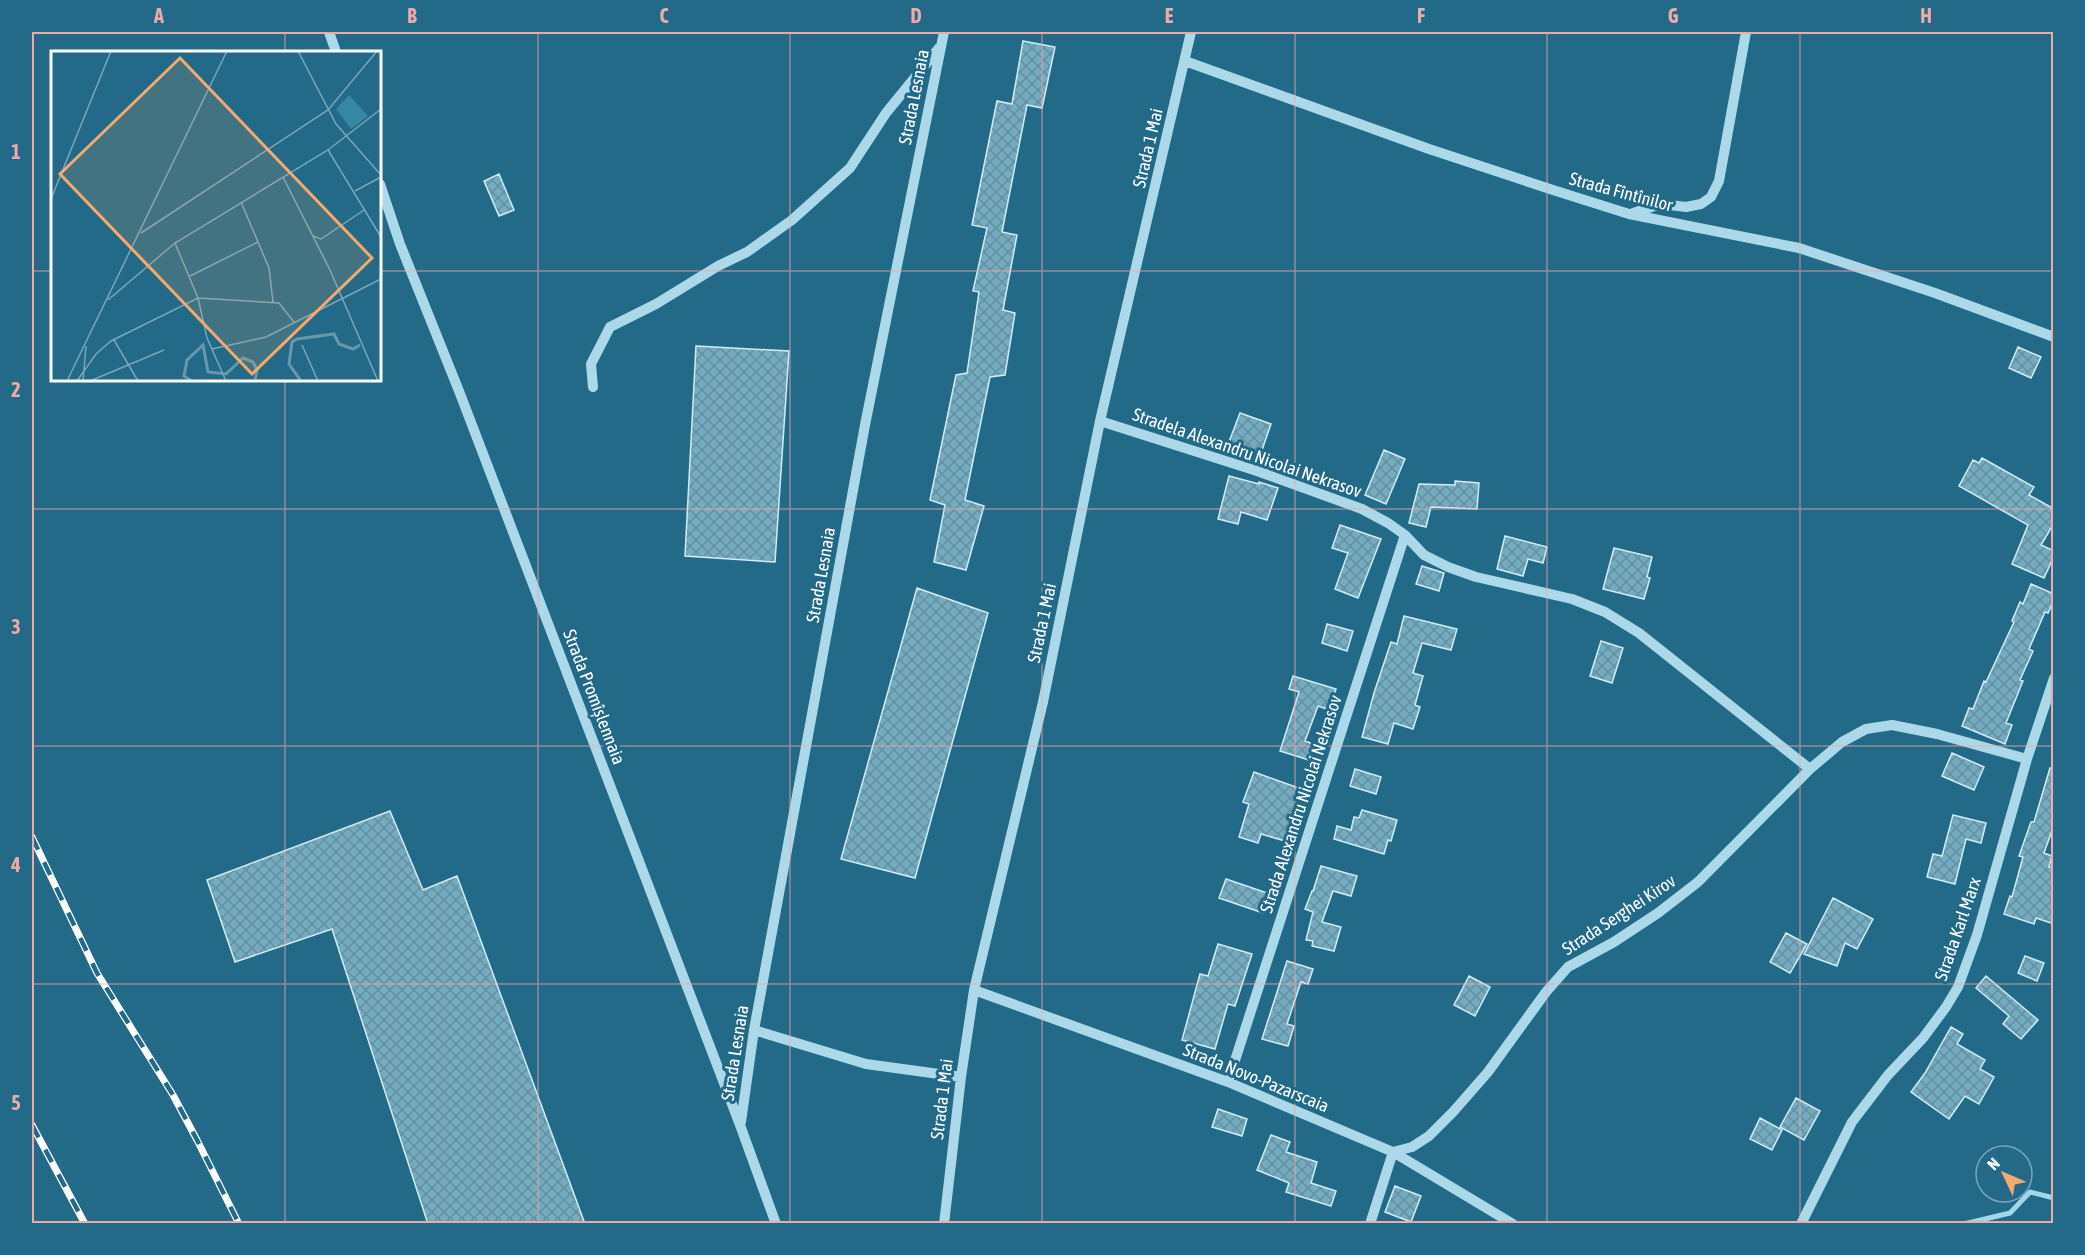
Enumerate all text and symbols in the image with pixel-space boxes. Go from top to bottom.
text: A [153,4,164,27]
text: B [407,4,417,27]
text: C [660,4,669,27]
text: D [910,4,922,27]
text: E [1165,4,1174,27]
text: F [1417,4,1425,27]
text: G [1668,4,1679,27]
text: H [1920,4,1932,27]
street label: Strada Lesnaia [894,48,933,146]
inset map [51,51,381,381]
street label: Strada 1 Mai [1128,106,1167,190]
text: 1 [11,140,21,163]
street label: Strada Fîntînilor [1567,168,1676,216]
text: 2 [11,378,21,401]
street label: Stradela Alexandru Nicolai Nekrasov [1130,403,1364,502]
street label: Strada Lesnaia [802,526,839,624]
street label: Strada 1 Mai [1023,581,1060,665]
text: 3 [11,615,21,638]
street label: Strada Promîșlennaia [559,627,630,767]
street label: Strada Alexandru Nicolai Nekrasov [1255,692,1346,915]
text: 4 [10,853,21,876]
street label: Strada Serghei Kirov [1558,870,1679,959]
street label: Strada Karl Marx [1930,874,1985,983]
street label: Strada Lesnaia [717,1004,752,1102]
street label: Strada Novo-Pazarscaia [1180,1039,1332,1116]
street label: Strada 1 Mai [926,1057,957,1140]
text: 5 [11,1091,21,1114]
north arrow [1974,1144,2034,1204]
text: N [1983,1154,2003,1173]

